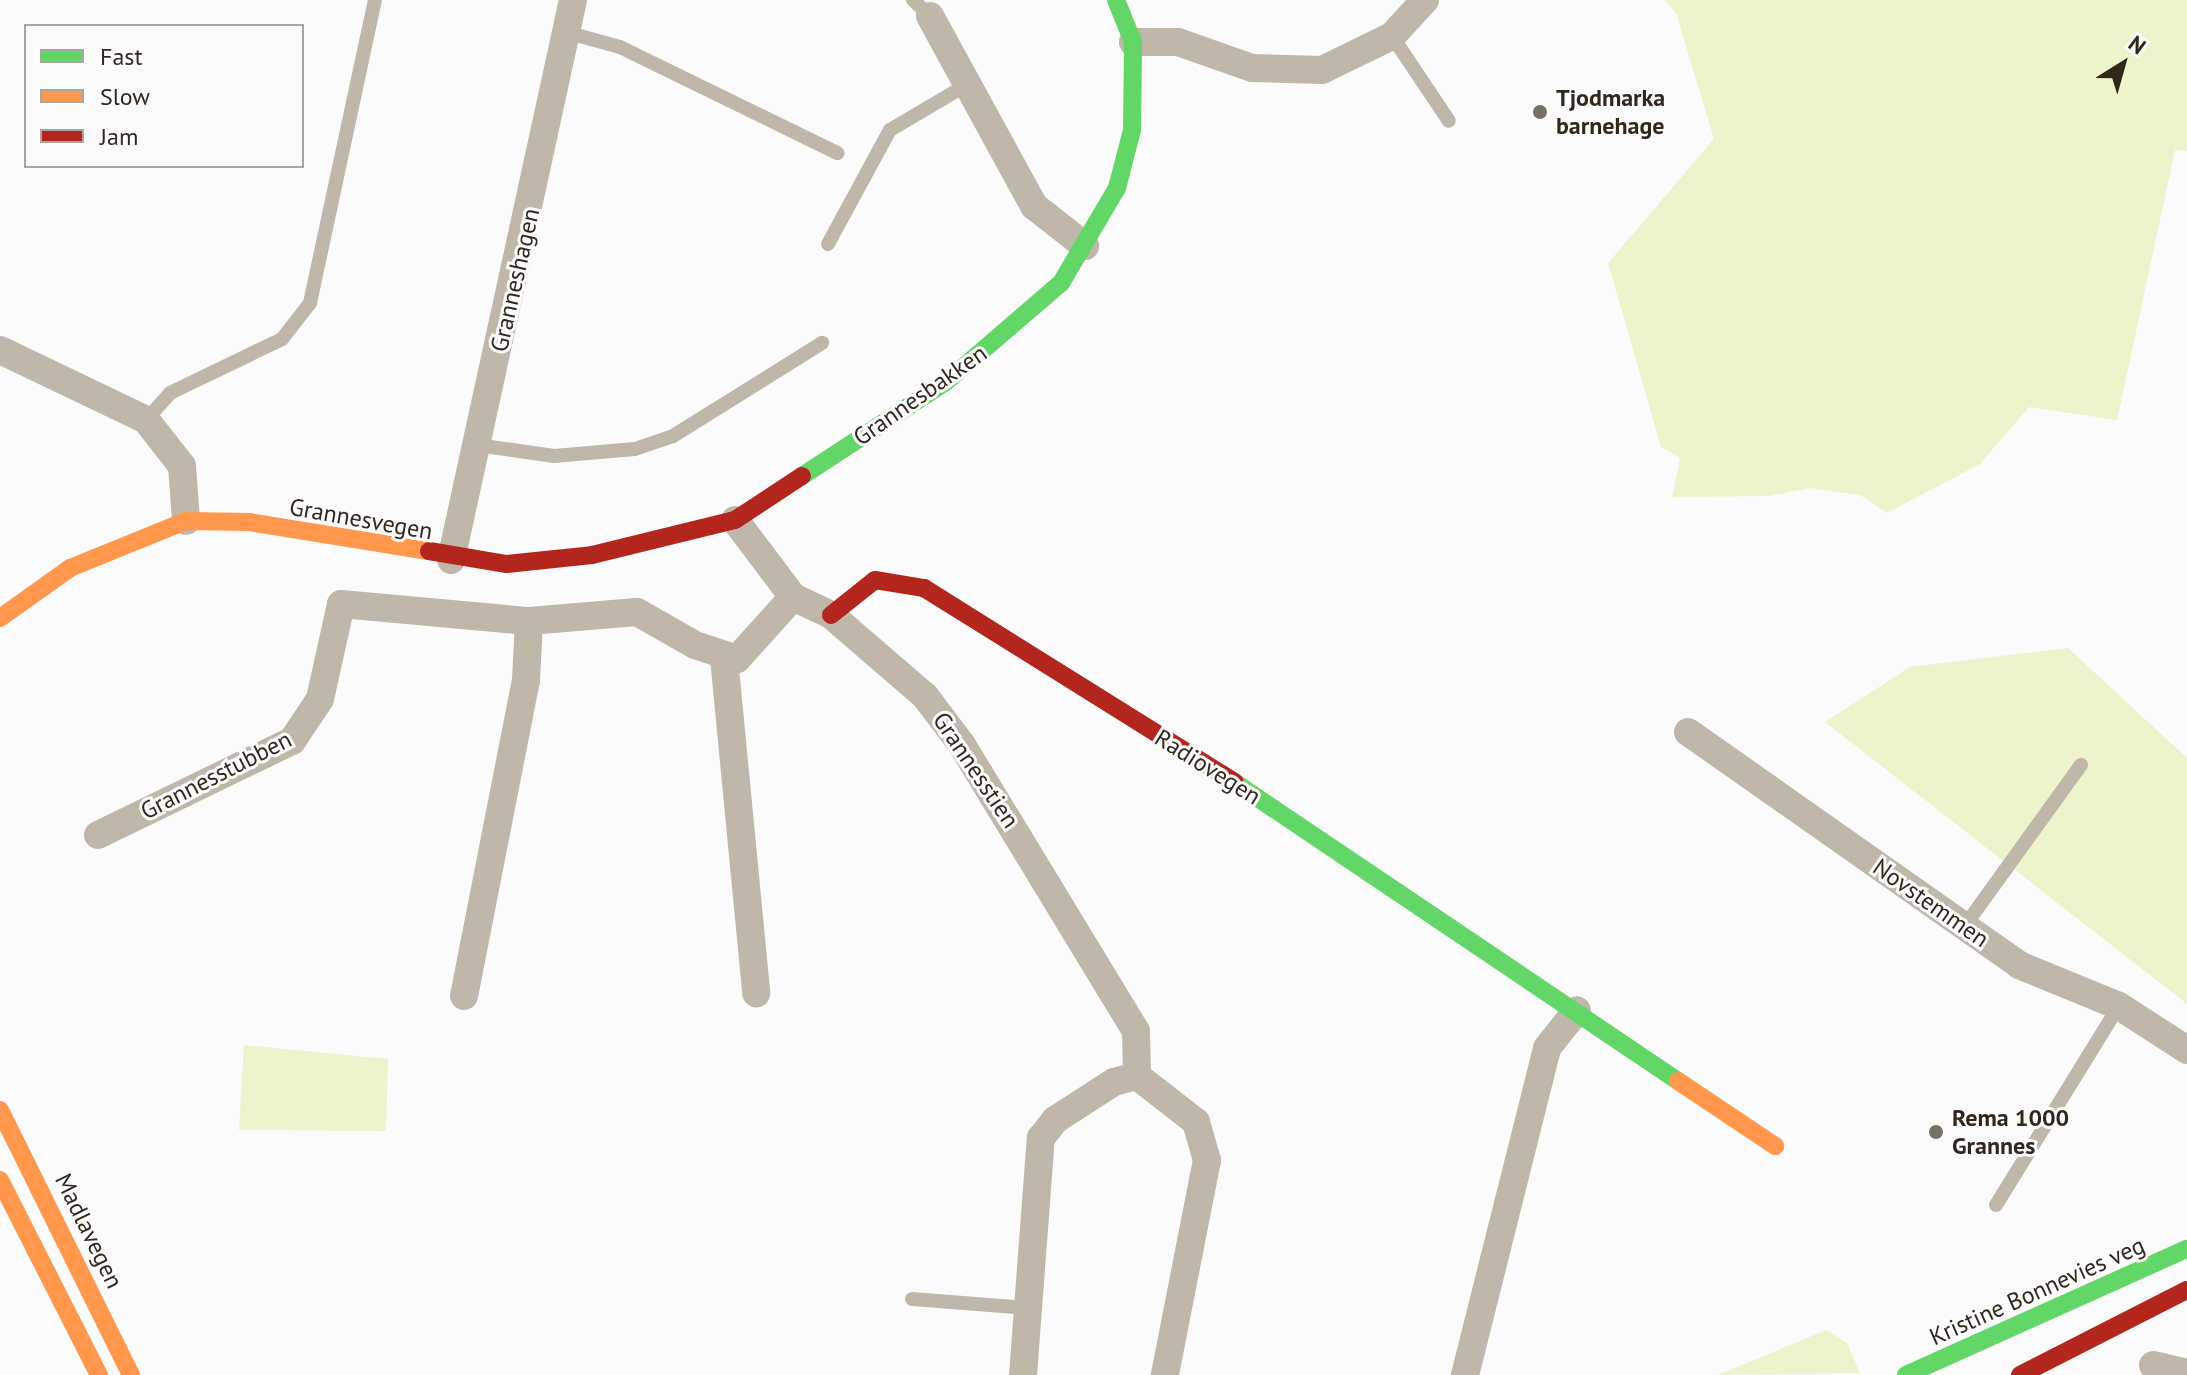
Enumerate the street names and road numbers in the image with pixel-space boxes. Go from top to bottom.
street label: Granneshagen [484,205,546,355]
street label: Grannesbakken [848,338,992,452]
street label: Grannesvegen [287,492,435,546]
street label: Grannesstien [927,707,1025,833]
street label: Radiovegen [1150,723,1266,811]
street label: Grannesstubben [136,725,296,825]
street label: Novstemmen [1868,853,1994,953]
street label: Madlavegen [49,1169,129,1293]
street label: Kristine Bonnevies veg [1925,1231,2149,1351]

